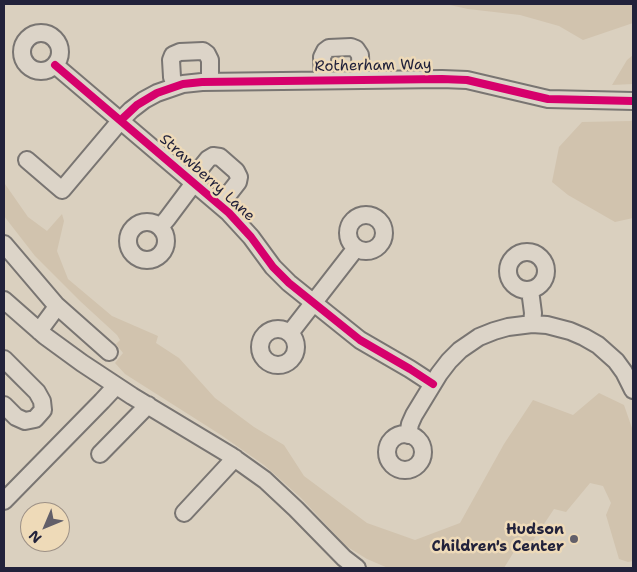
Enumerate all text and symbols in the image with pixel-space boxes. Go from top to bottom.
street label: Rotherham Way [314,56,432,76]
street label: Strawberry Lane [156,131,258,225]
north arrow [20,502,70,552]
place label: Hudson Children's Center [432,521,564,556]
text: N [25,527,45,547]
marker: Hudson Children's Center [568,533,580,545]

